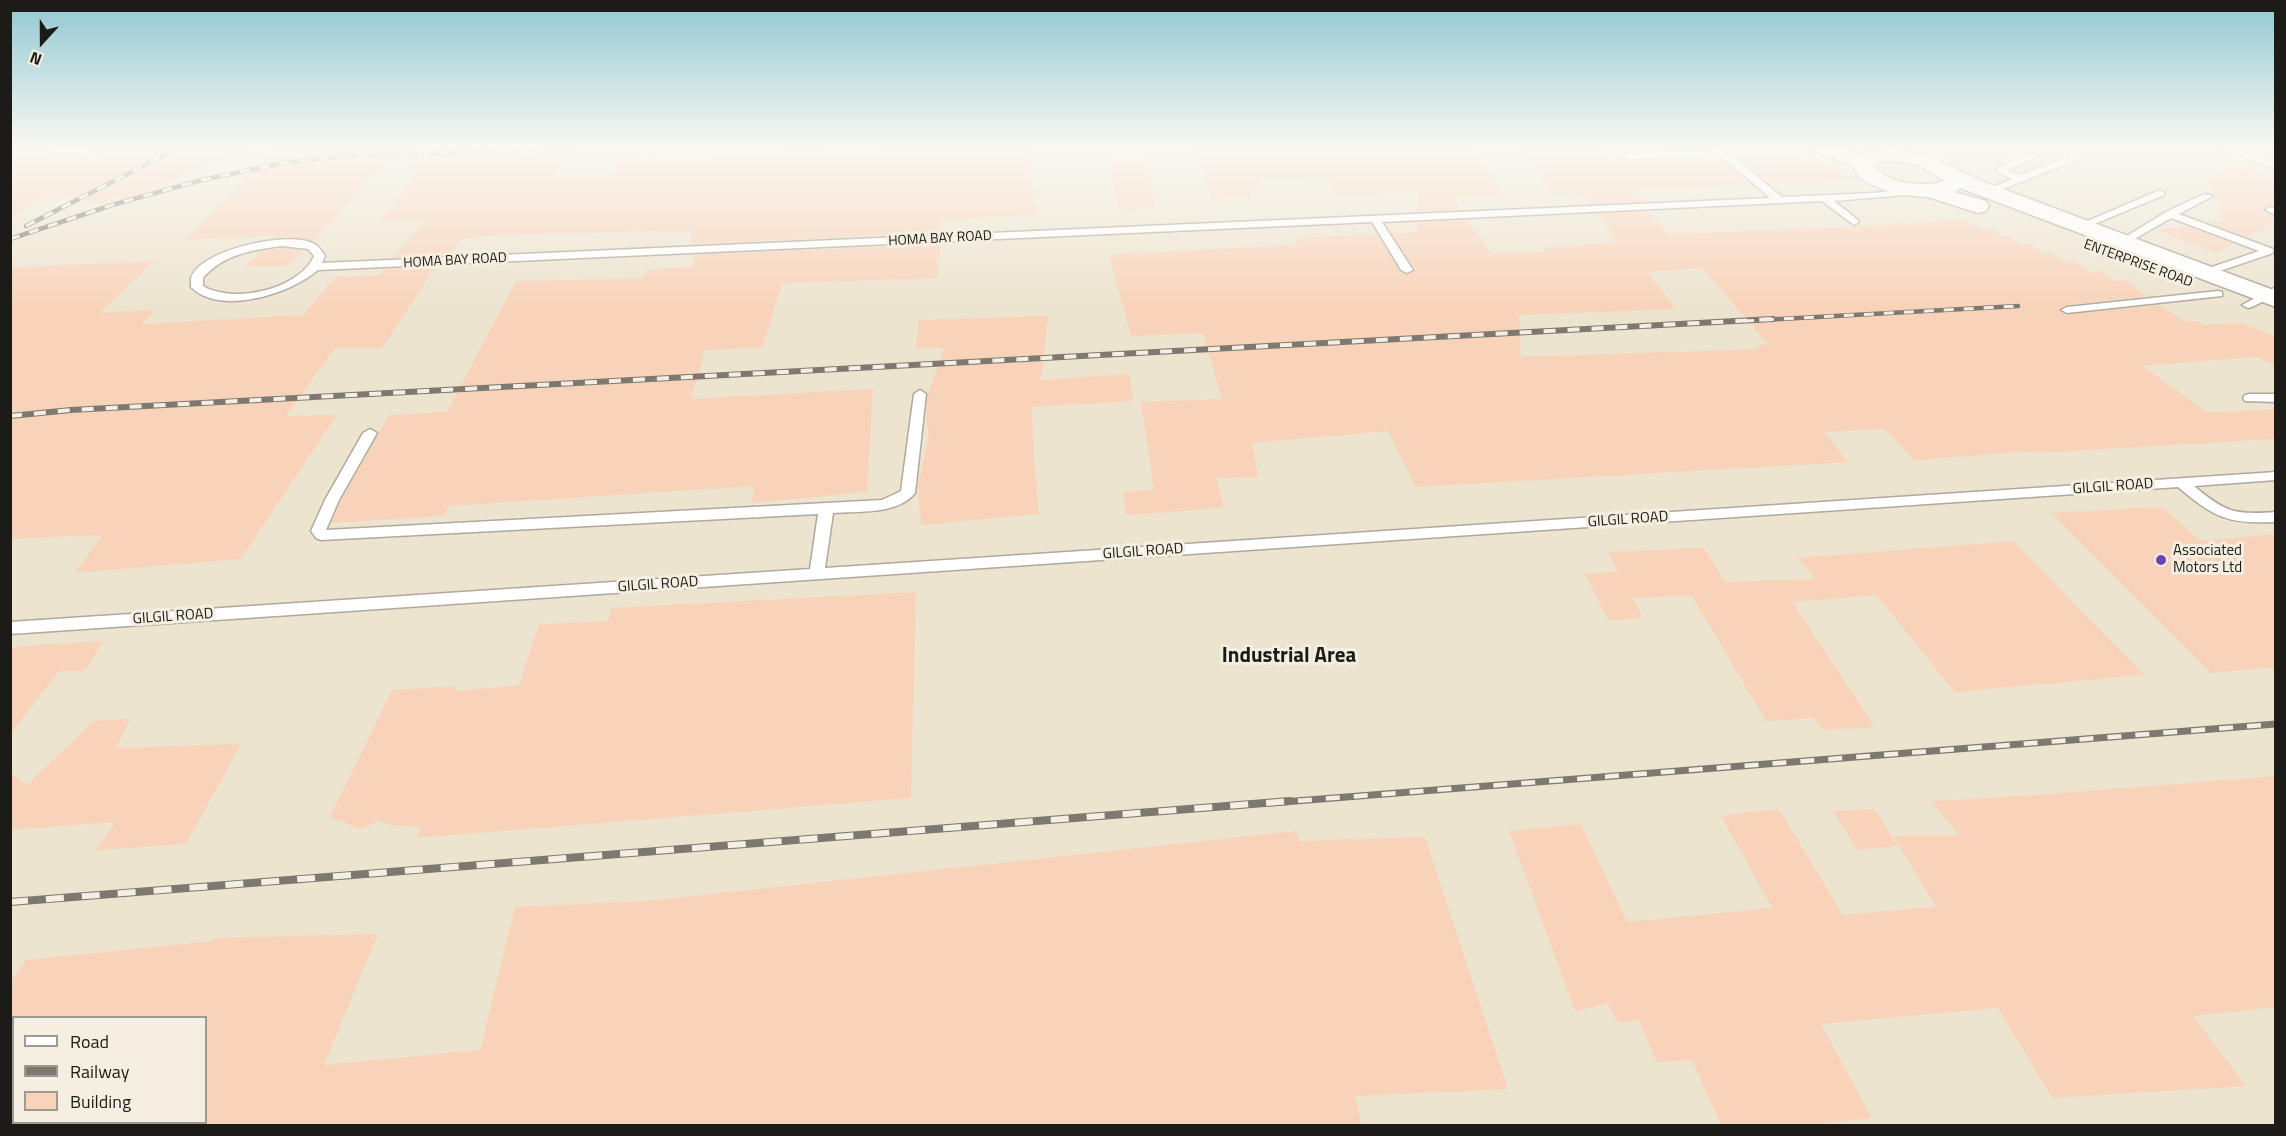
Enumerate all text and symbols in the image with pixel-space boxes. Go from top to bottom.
north arrow [12,12,72,72]
text: N [26,46,45,72]
street label: HOMA BAY ROAD [888,228,992,250]
street label: ENTERPRISE ROAD [2081,236,2195,292]
street label: HOMA BAY ROAD [403,250,507,272]
street label: GILGIL ROAD [2072,475,2154,499]
street label: GILGIL ROAD [1587,508,1669,532]
street label: GILGIL ROAD [1102,540,1184,564]
place label: Associated Motors Ltd [2173,542,2242,577]
marker: Associated Motors Ltd [2154,553,2168,567]
street label: GILGIL ROAD [617,573,699,597]
street label: GILGIL ROAD [132,605,214,629]
district label: Industrial Area [1222,644,1356,670]
legend [12,1016,207,1124]
text: Road [70,1028,109,1055]
text: Railway [70,1058,129,1085]
text: Building [70,1088,131,1115]

